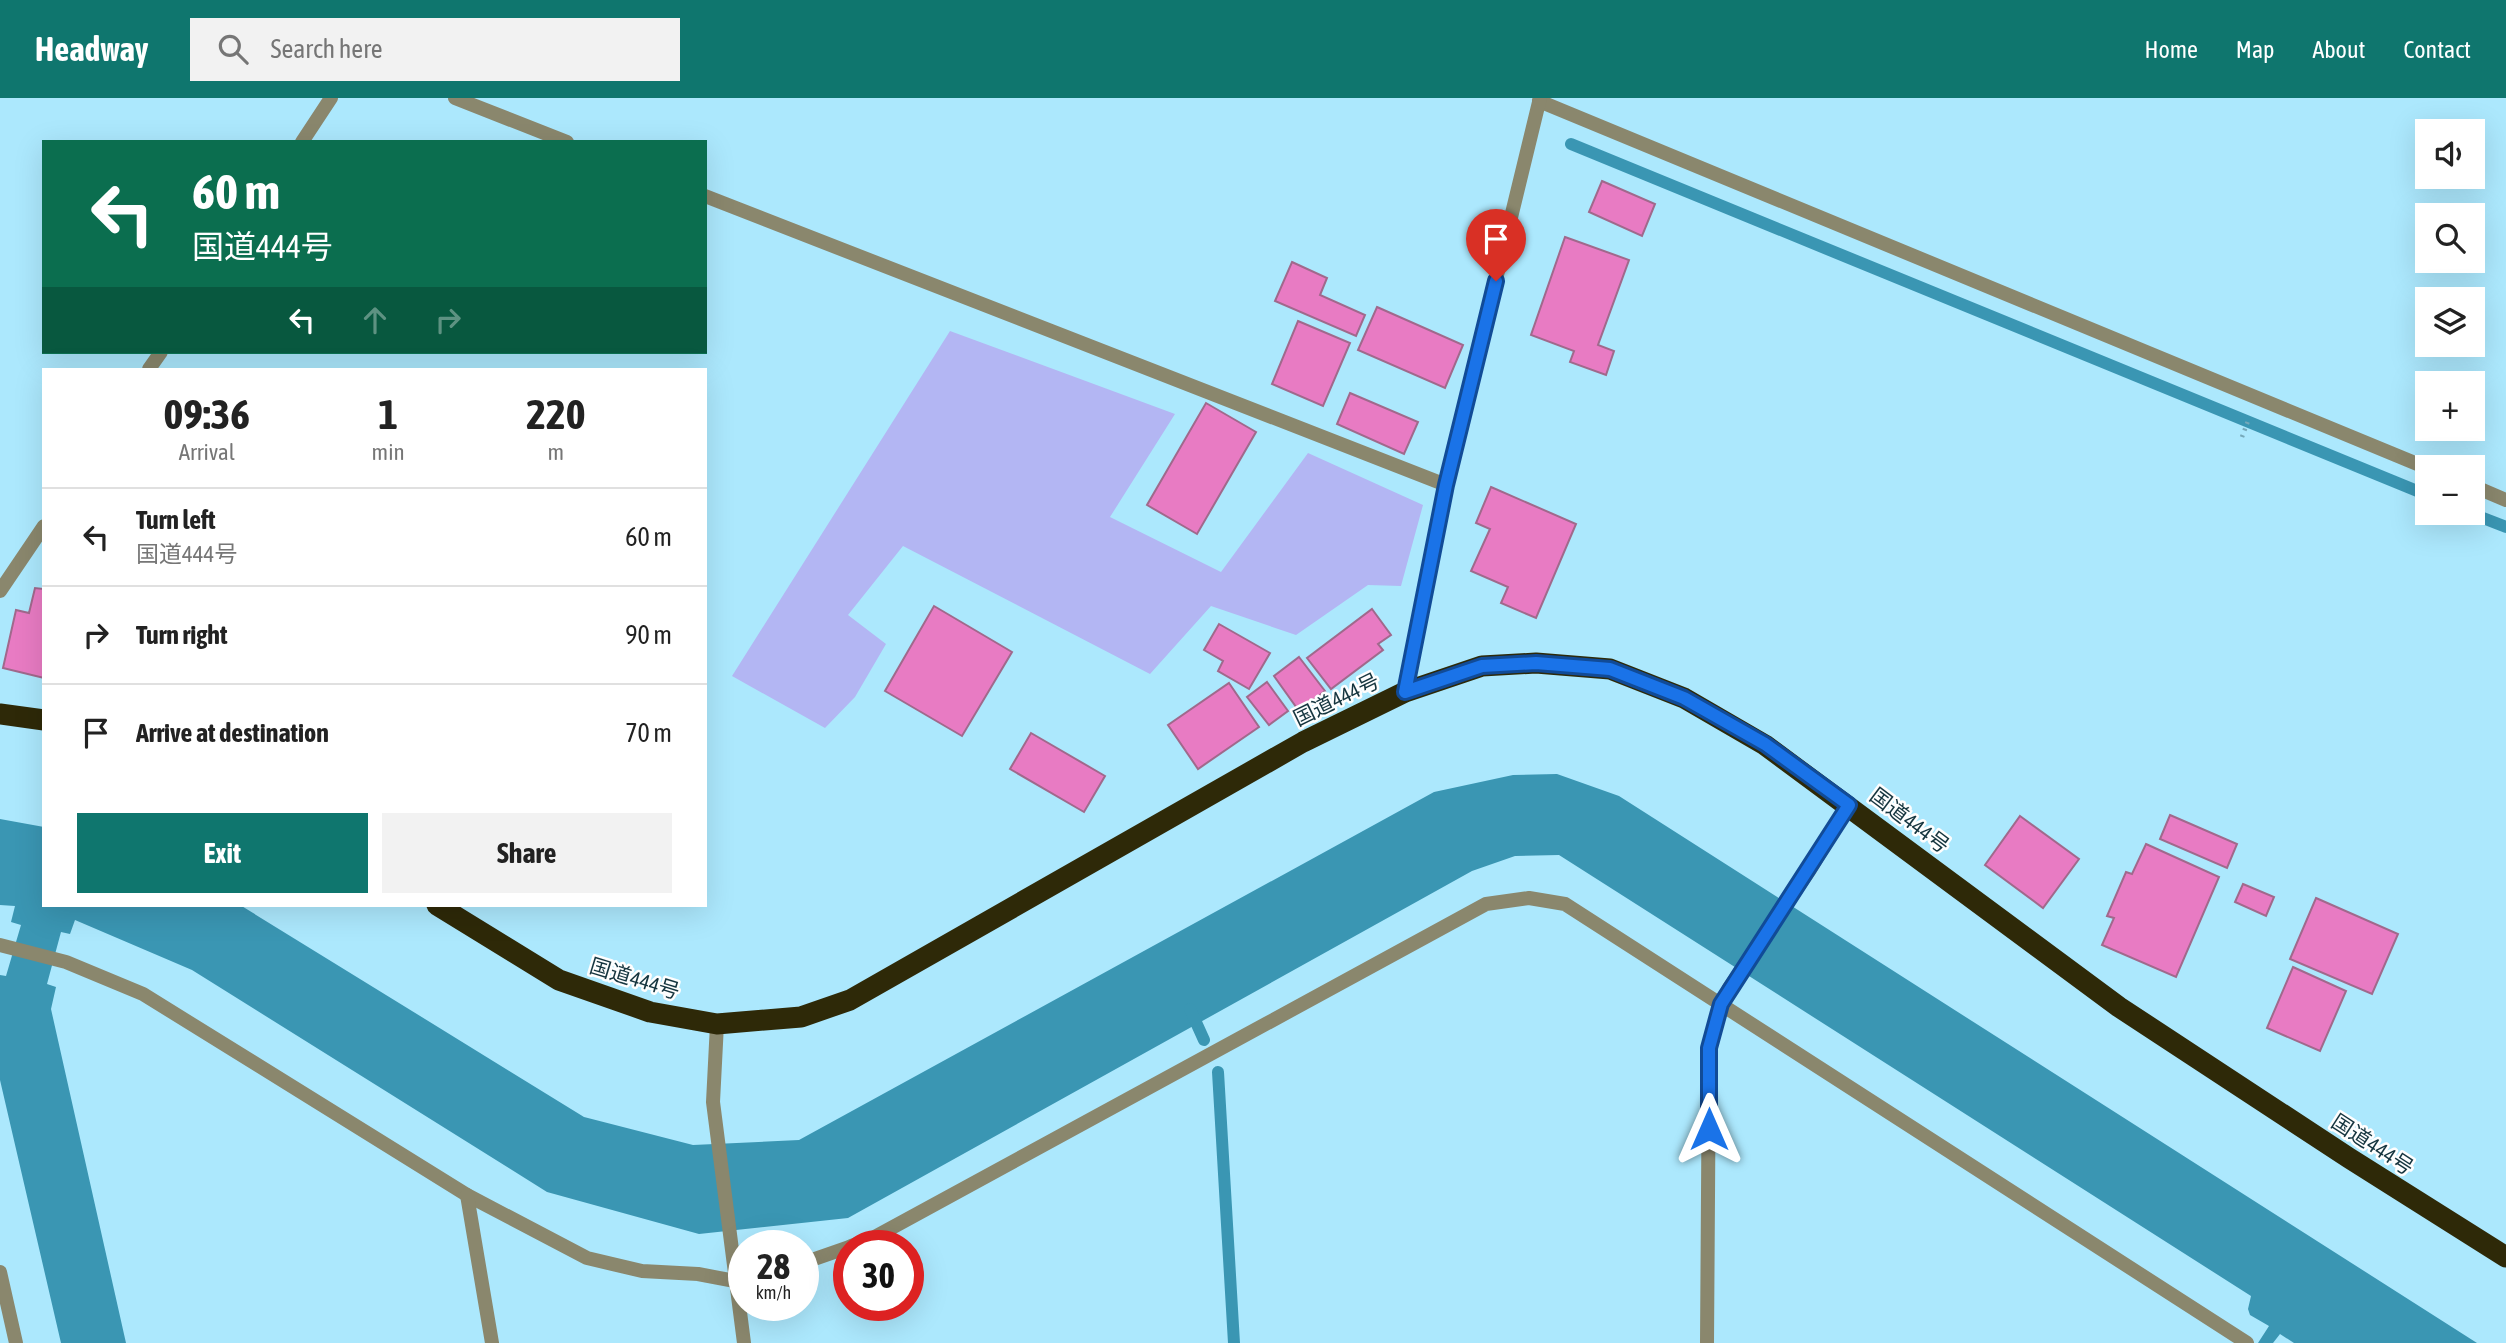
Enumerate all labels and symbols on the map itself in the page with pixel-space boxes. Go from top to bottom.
pin [1466,209,1526,281]
street label: 国道444号 [1289,668,1383,730]
street label: 国道444号 [1866,783,1954,857]
street label: 国道444号 [587,953,683,1003]
position arrow [1672,1092,1746,1166]
street label: 国道444号 [2328,1109,2418,1179]
speed limit sign: 30 [833,1230,924,1321]

